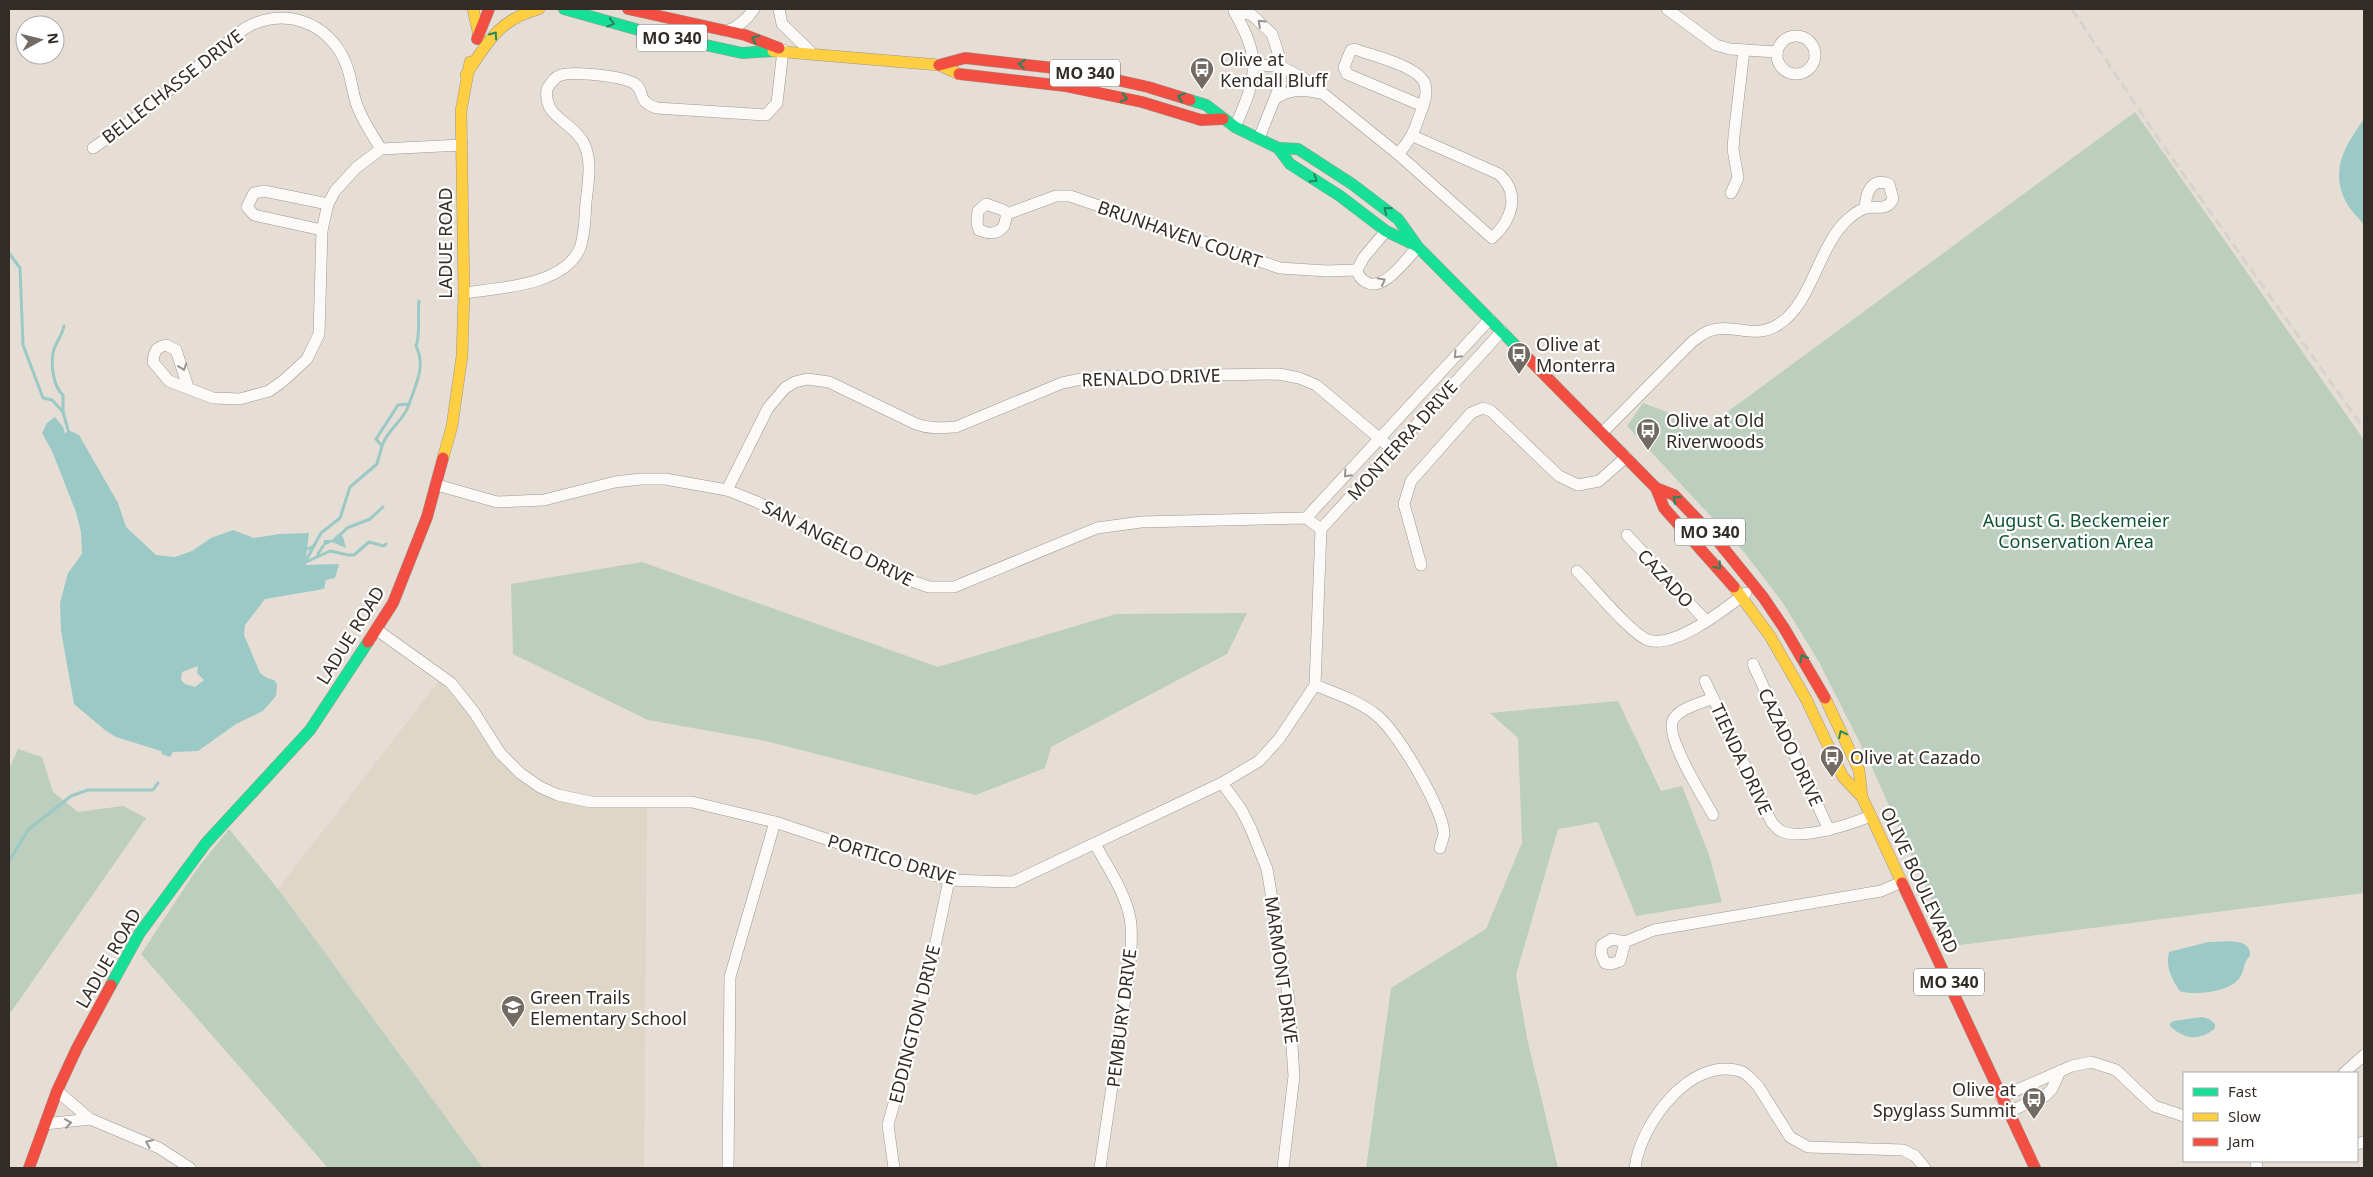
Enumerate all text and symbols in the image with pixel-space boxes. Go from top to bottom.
north arrow [15,15,65,65]
one-way arrow [606,17,614,27]
one-way arrow [1258,20,1267,29]
street label: BELLECHASSE DRIVE [97,23,247,149]
road number: MO 340 [637,24,707,52]
one-way arrow [488,31,497,41]
text: N [43,32,64,45]
one-way arrow [751,34,759,44]
place label: Olive at Kendall Bluff [1220,47,1329,92]
bus stop icon: Olive at Kendall Bluff [1189,56,1215,90]
one-way arrow [1018,59,1026,70]
road number: MO 340 [1050,59,1120,86]
one-way arrow [1120,92,1129,103]
one-way arrow [1177,93,1186,103]
one-way arrow [1309,172,1318,182]
street label: LADUE ROAD [433,187,457,299]
street label: BRUNHAVEN COURT [1095,195,1265,273]
one-way arrow [1383,206,1392,215]
one-way arrow [1377,277,1386,287]
place label: Olive at Monterra [1536,332,1616,377]
bus stop icon: Olive at Monterra [1506,341,1532,375]
one-way arrow [1454,349,1463,358]
one-way arrow [177,363,187,371]
street label: RENALDO DRIVE [1081,363,1221,391]
street label: MONTERRA DRIVE [1342,375,1462,505]
place label: Olive at Old Riverwoods [1666,408,1764,453]
bus stop icon: Olive at Old Riverwoods [1635,417,1661,451]
one-way arrow [1344,469,1353,478]
street label: SAN ANGELO DRIVE [758,494,918,592]
one-way arrow [1673,495,1682,504]
park label: August G. Beckemeier Conservation Area [1983,508,2170,553]
road number: MO 340 [1675,518,1745,546]
street label: CAZADO [1633,544,1699,612]
one-way arrow [1712,561,1721,570]
street label: LADUE ROAD [310,581,390,689]
one-way arrow [1799,655,1809,664]
street label: CAZADO DRIVE [1753,684,1829,810]
street label: TIENDA DRIVE [1706,700,1778,818]
one-way arrow [1838,731,1848,740]
bus stop icon: Olive at Cazado [1819,744,1845,778]
place label: Olive at Cazado [1850,745,1981,769]
street label: OLIVE BOULEVARD [1875,803,1965,957]
street label: PORTICO DRIVE [825,828,959,890]
street label: MARMONT DRIVE [1260,895,1304,1045]
street label: LADUE ROAD [70,904,146,1012]
street label: EDDINGTON DRIVE [883,942,945,1106]
street label: PEMBURY DRIVE [1101,947,1141,1089]
road number: MO 340 [1914,969,1984,996]
place label: Green Trails Elementary School [530,985,687,1030]
school or university icon: Green Trails Elementary School [500,994,526,1028]
legend [2183,1072,2358,1162]
place label: Olive at Spyglass Summit [1873,1077,2016,1122]
text: Fast [2228,1081,2257,1101]
bus stop icon: Olive at Spyglass Summit [2021,1086,2047,1120]
text: Slow [2228,1106,2261,1126]
one-way arrow [64,1118,72,1129]
text: Jam [2226,1131,2255,1151]
one-way arrow [145,1139,154,1149]

